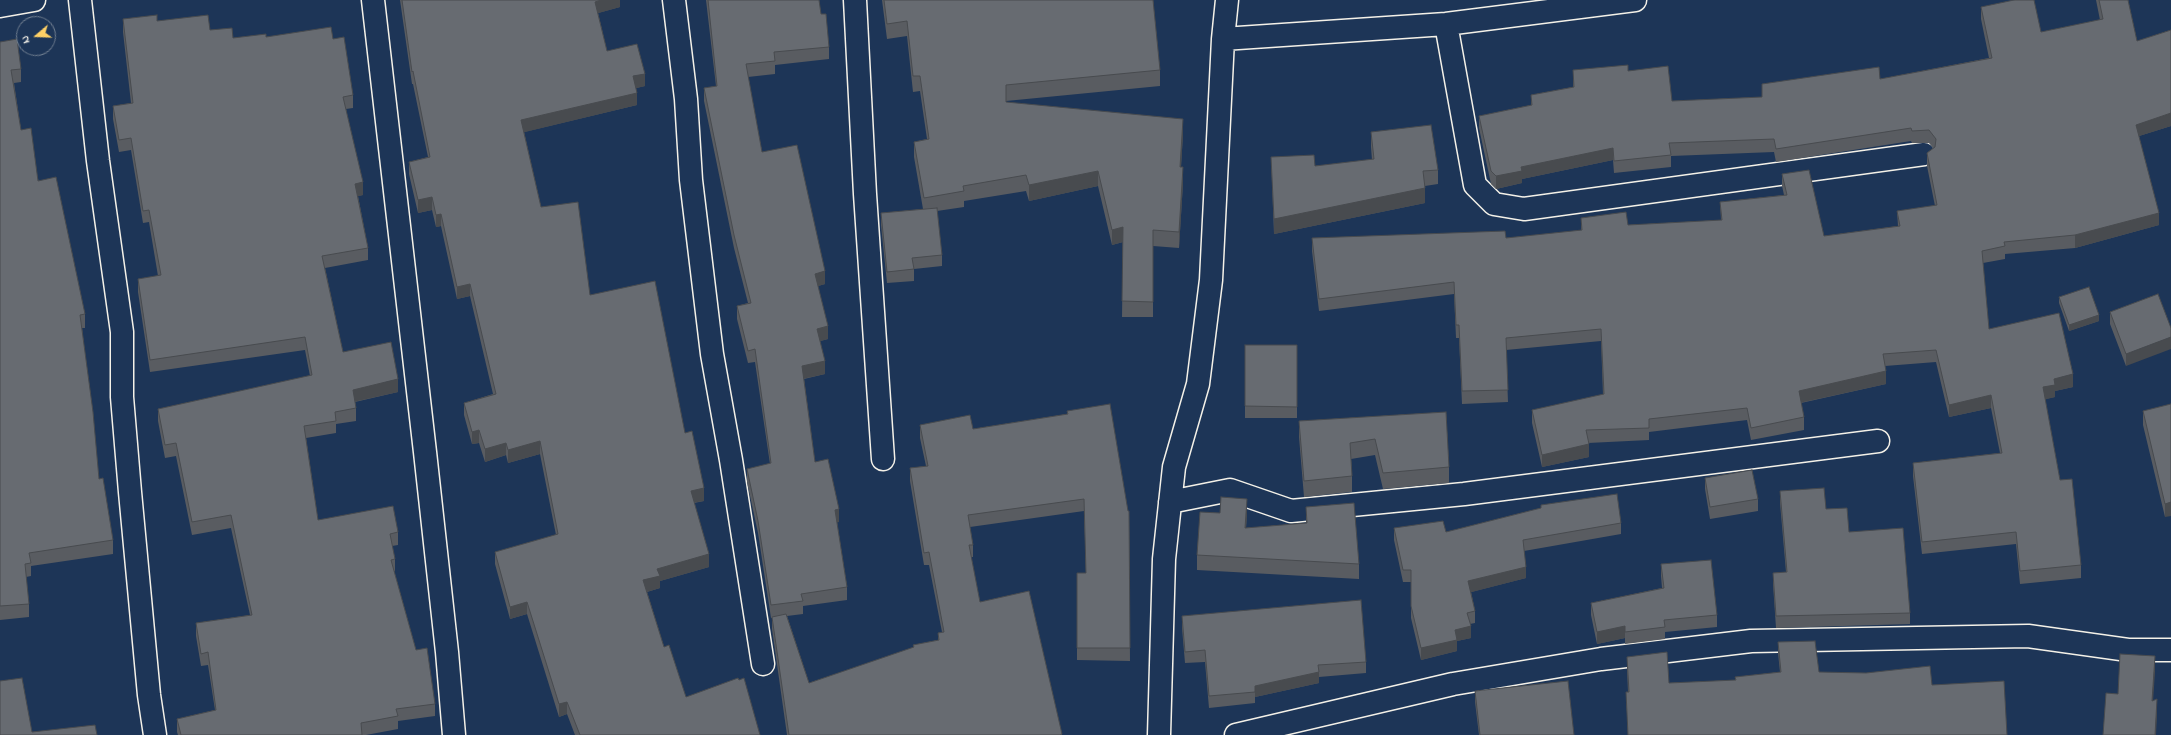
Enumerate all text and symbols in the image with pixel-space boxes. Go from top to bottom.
north arrow [16,16,56,56]
text: N [17,33,34,46]

